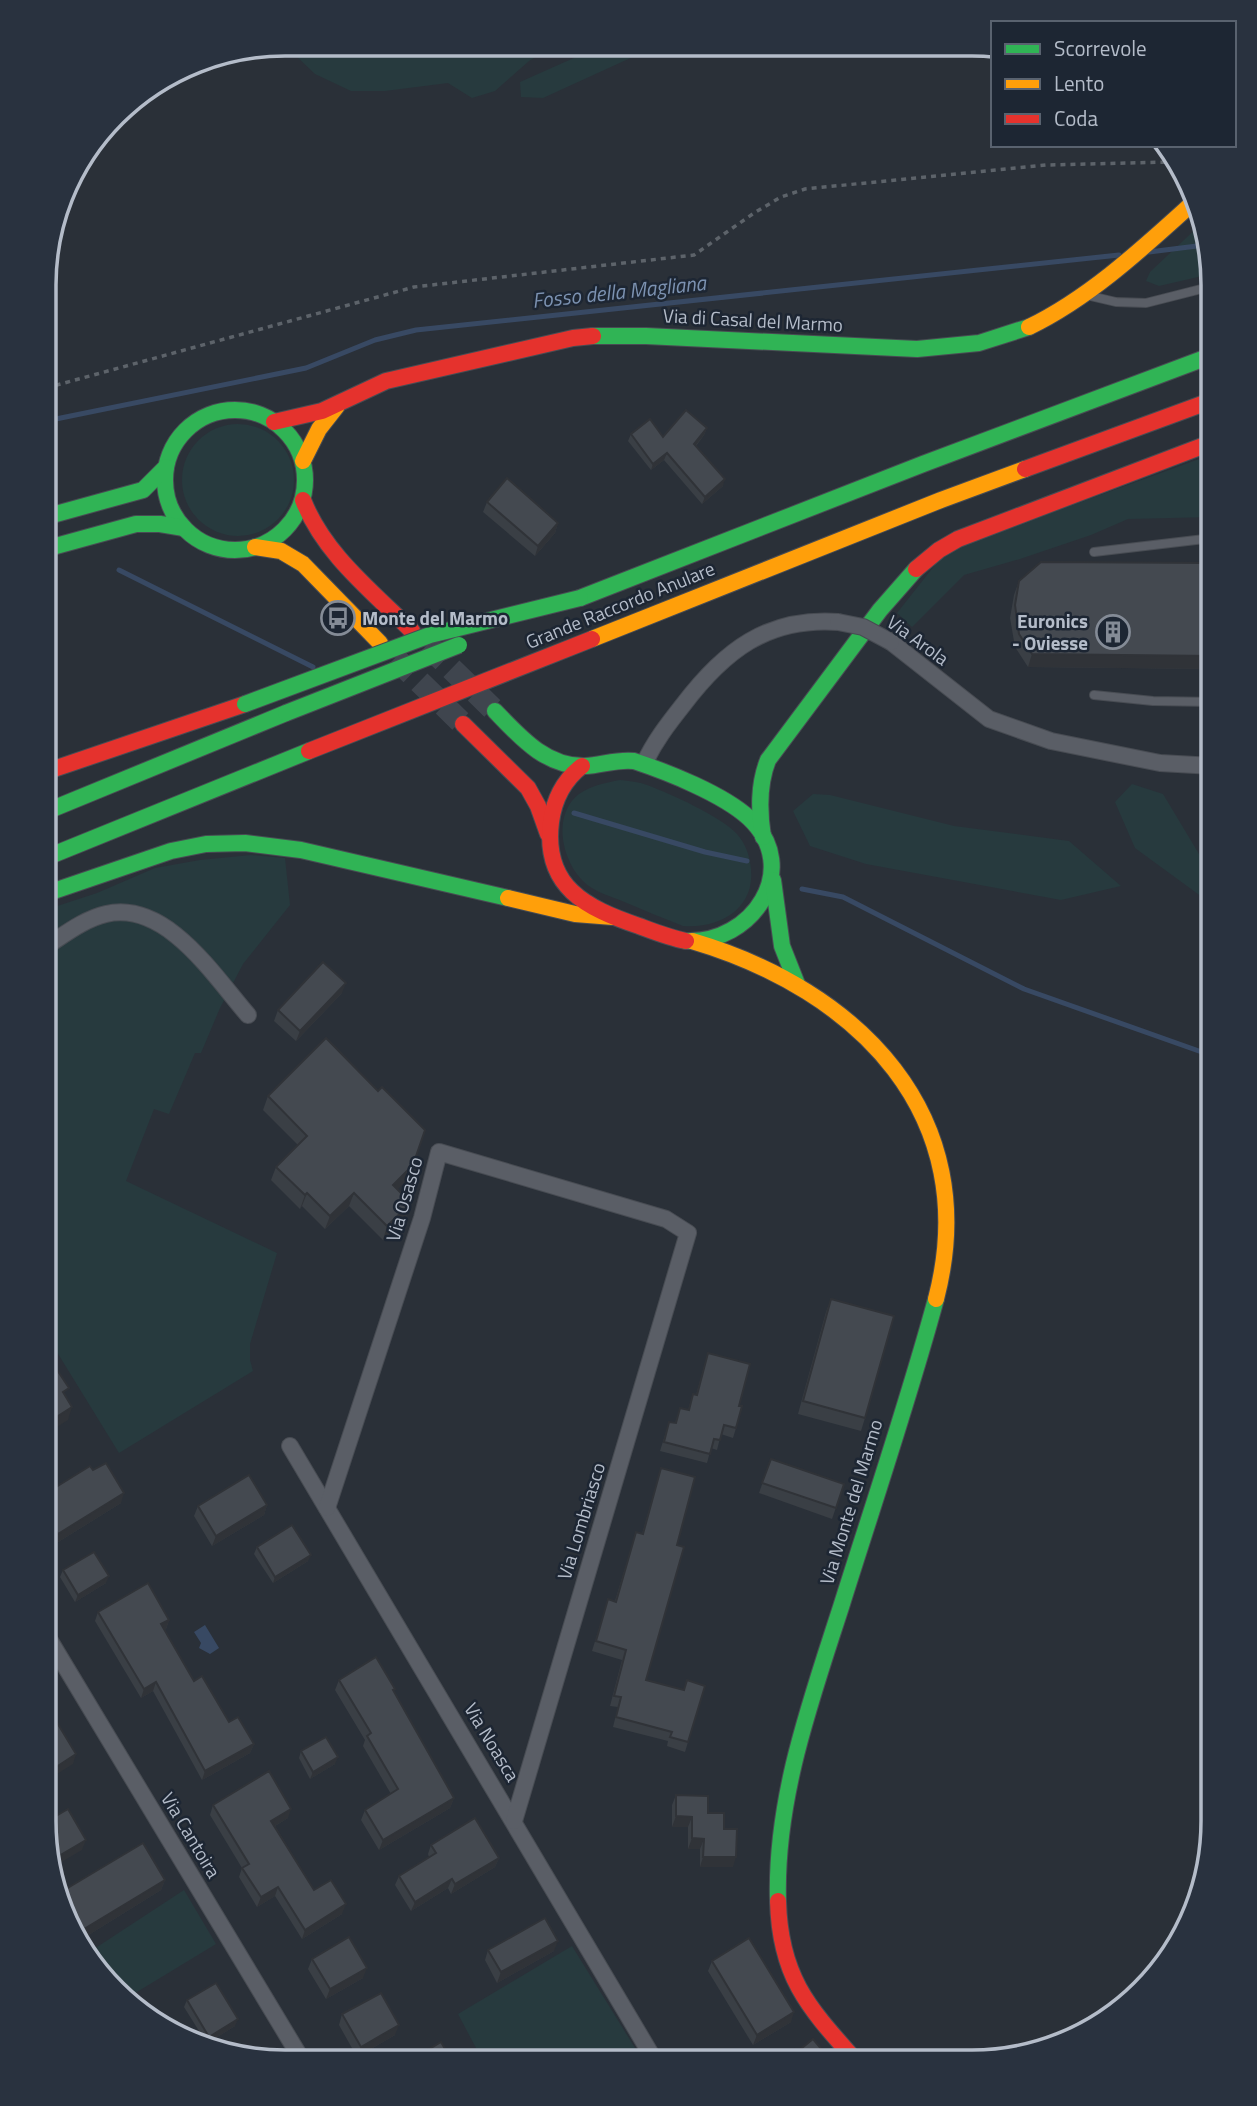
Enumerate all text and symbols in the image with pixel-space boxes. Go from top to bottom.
legend [991,21,1236,147]
text: Scorrevole [1054,32,1147,64]
text: Lento [1054,67,1104,99]
text: Coda [1054,102,1098,134]
water label: Fosso della Magliana [530,266,709,316]
street label: Via di Casal del Marmo [662,300,844,339]
street label: Grande Raccordo Anulare [521,553,719,656]
bus stop icon: Monte del Marmo [319,599,357,637]
place label: Monte del Marmo [362,603,508,632]
place label: Euronics - Oviesse [1012,606,1088,657]
street label: Via Arola [881,607,956,672]
building icon: Euronics - Oviesse [1094,613,1132,651]
street label: Via Osasco [378,1153,429,1245]
street label: Via Monte del Marmo [812,1416,889,1588]
street label: Via Lombriasco [549,1459,612,1583]
street label: Via Noasca [457,1697,528,1787]
street label: Via Cantoira [154,1786,229,1884]

